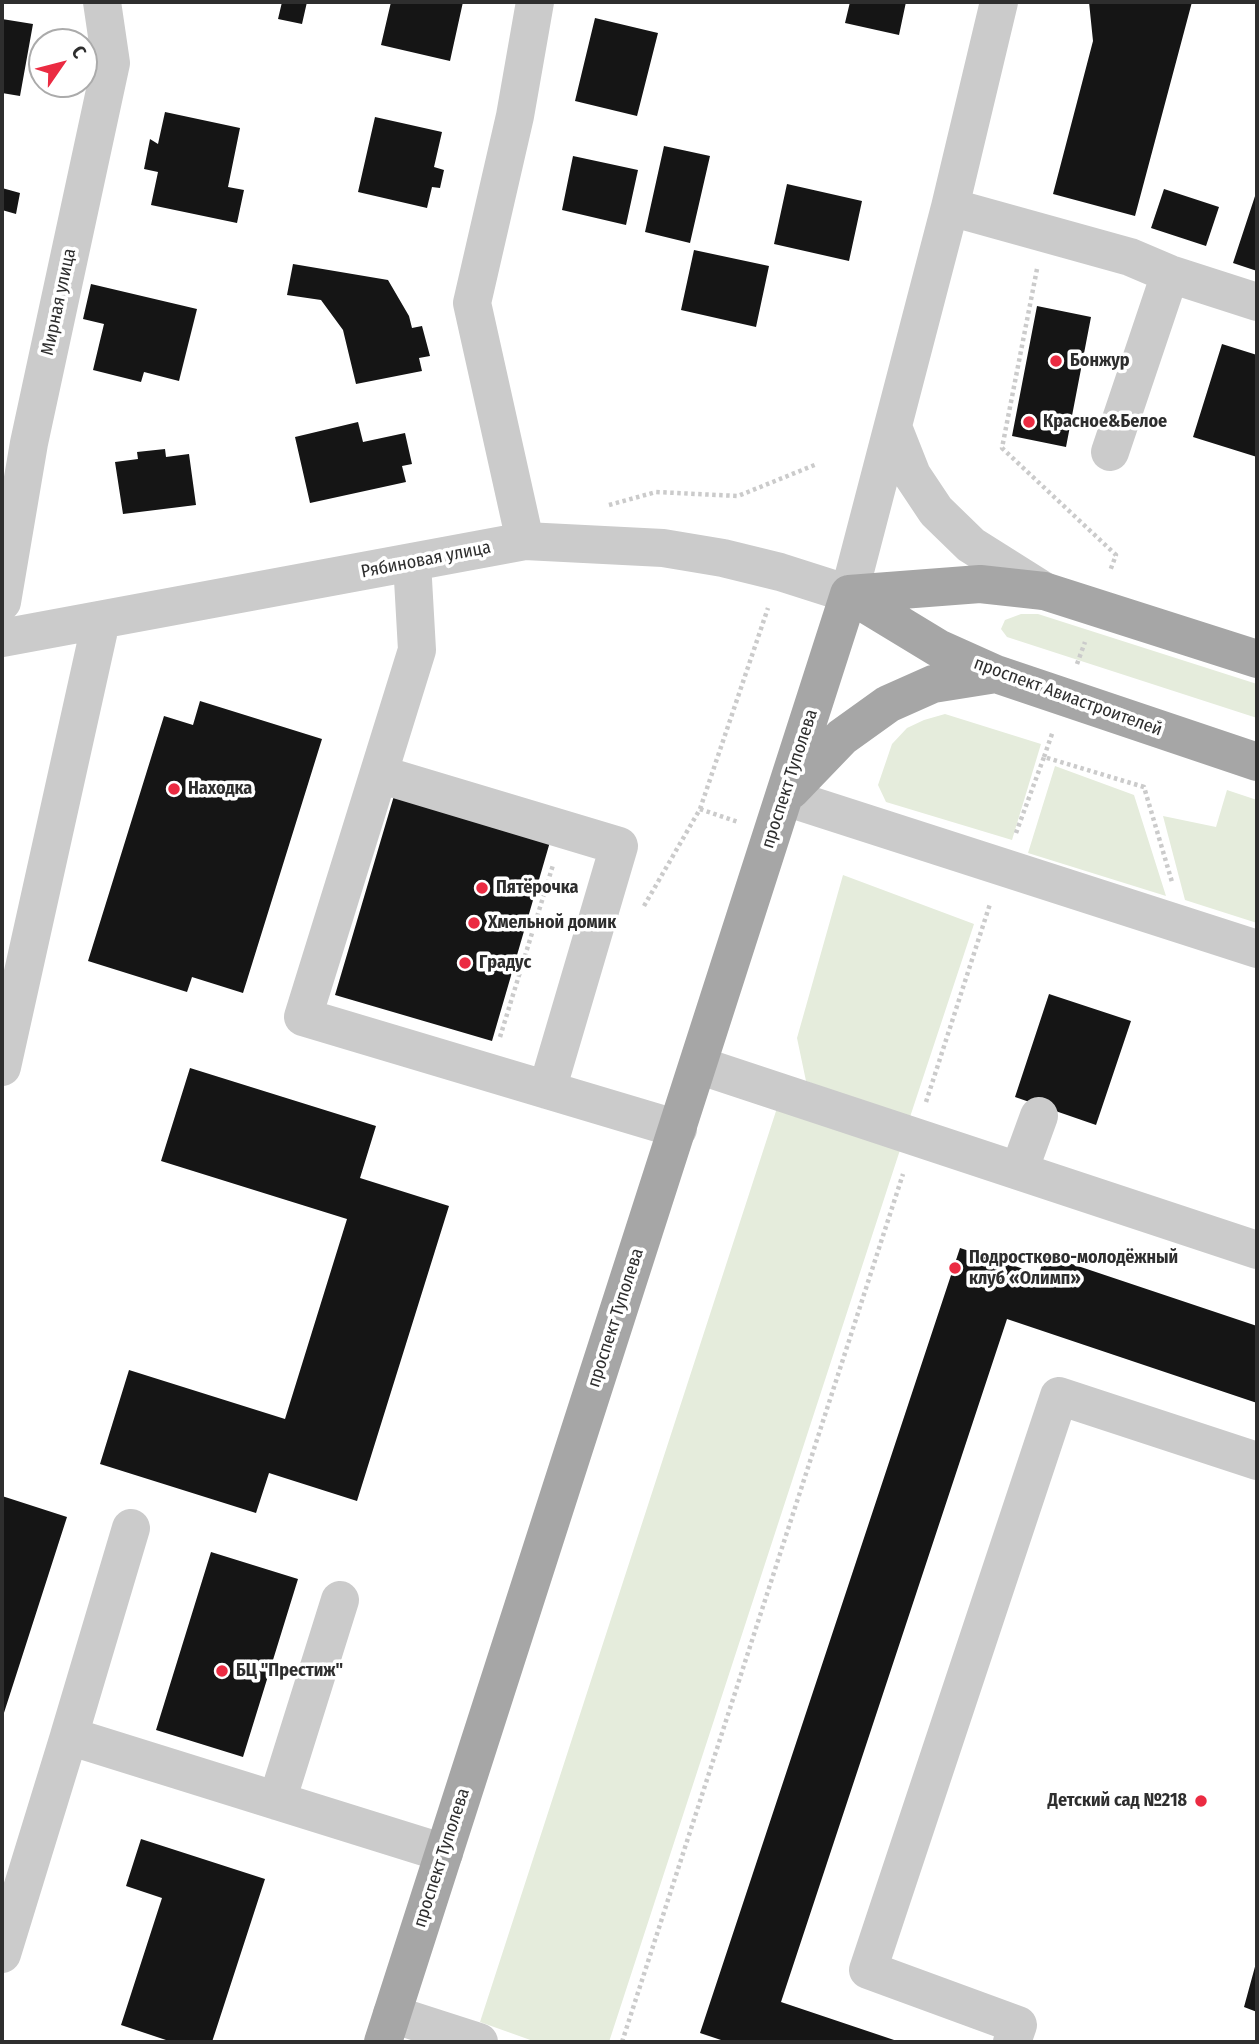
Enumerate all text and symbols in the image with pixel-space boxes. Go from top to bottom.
north arrow [28,28,98,98]
text: С [67,41,91,62]
street label: Мирная улица [37,247,81,357]
place label: Бонжур [1070,350,1130,372]
marker: Бонжур [1048,353,1064,369]
place label: Красное&Белое [1043,411,1167,433]
marker: Красное&Белое [1021,414,1037,430]
street label: Рябиновая улица [359,537,493,583]
street label: проспект Авиастроителей [971,653,1165,741]
street label: проспект Туполева [757,707,823,851]
place label: Находка [188,778,252,800]
marker: Находка [166,781,182,797]
place label: Пятёрочка [496,877,578,899]
marker: Пятёрочка [474,880,490,896]
place label: Хмельной домик [488,912,616,934]
marker: Хмельной домик [466,915,482,931]
place label: Градус [479,952,531,974]
marker: Градус [457,955,473,971]
street label: проспект Туполева [583,1246,649,1390]
place label: Подростково-молодёжный клуб «Олимп» [969,1247,1178,1290]
marker: Подростково-молодёжный клуб «Олимп» [947,1260,963,1276]
place label: БЦ "Престиж" [236,1660,343,1682]
marker: БЦ "Престиж" [214,1663,230,1679]
street label: проспект Туполева [409,1786,475,1930]
place label: Детский сад №218 [1048,1790,1187,1812]
marker: Детский сад №218 [1193,1793,1209,1809]

